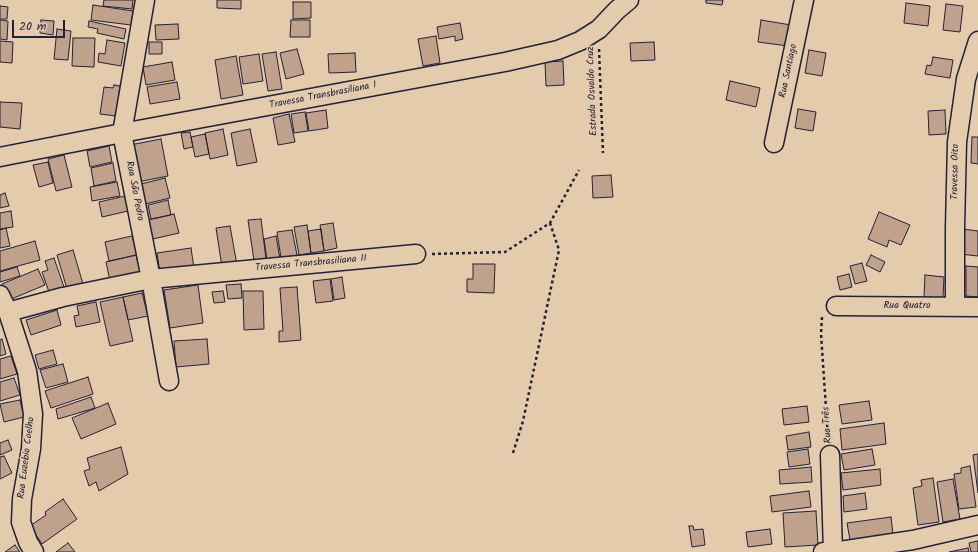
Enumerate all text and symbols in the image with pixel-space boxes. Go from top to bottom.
scale bar [14,12,67,38]
text: 20 m [19,17,46,36]
street label: Rua Santiago [777,43,801,99]
street label: Estrada Osvaldo Cruz [585,46,601,136]
street label: Travessa Transbrasiliana I [268,80,378,112]
street label: Travessa Oito [950,144,962,200]
street label: Rua São Pedro [122,160,146,222]
street label: Travessa Transbrasiliana II [255,253,367,275]
street label: Rua Quatro [884,300,930,312]
street label: Rua Três [821,406,835,444]
street label: Rua Euzebio Coelho [16,416,38,500]

